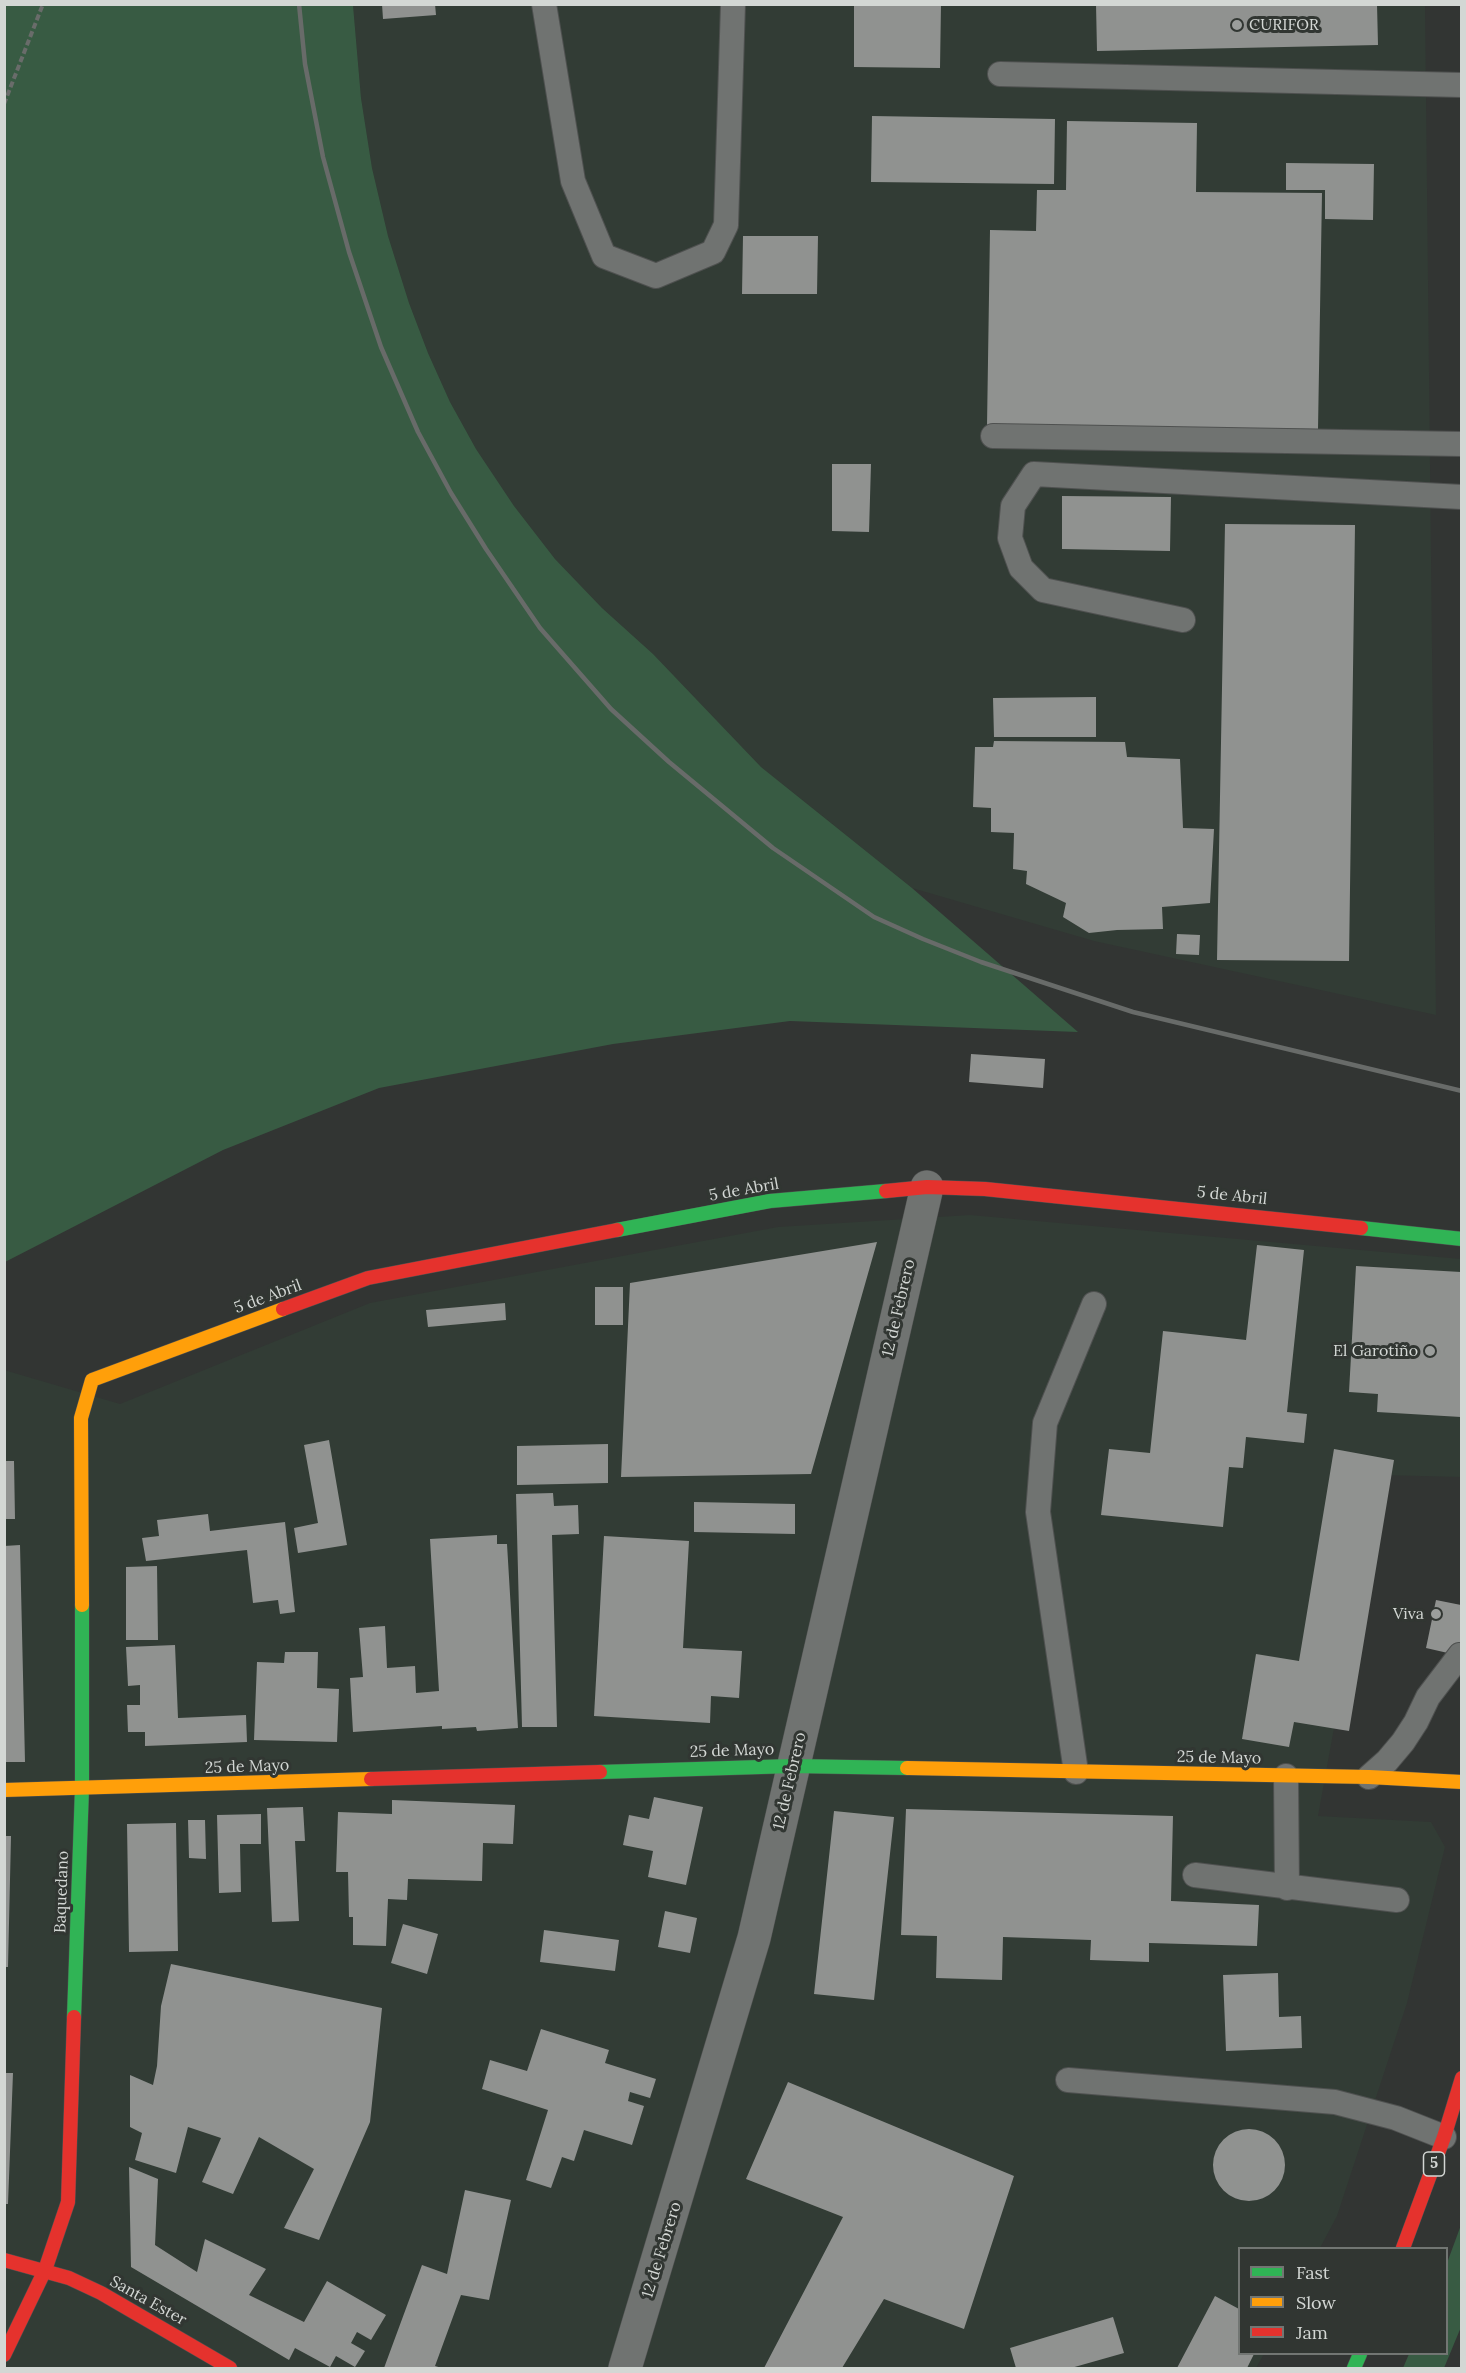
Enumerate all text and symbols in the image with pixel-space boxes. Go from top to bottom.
place label: CURIFOR [1249,15,1319,35]
marker: CURIFOR [1230,18,1244,32]
street label: 5 de Abril [708,1174,780,1206]
street label: 5 de Abril [1196,1183,1268,1209]
street label: 12 de Febrero [878,1257,920,1359]
street label: 5 de Abril [232,1276,304,1318]
place label: El Garotiño [1333,1341,1418,1361]
marker: El Garotiño [1423,1344,1437,1358]
place label: Viva [1393,1604,1424,1624]
marker: Viva [1429,1607,1443,1621]
street label: 12 de Febrero [769,1730,811,1832]
street label: 25 de Mayo [689,1740,775,1762]
street label: 25 de Mayo [1177,1748,1261,1768]
street label: 25 de Mayo [204,1756,290,1778]
street label: Baquedano [51,1851,73,1933]
road number: 5 [1424,2152,1444,2176]
street label: 12 de Febrero [638,2200,686,2300]
legend [1238,2247,1448,2355]
text: Fast [1296,2261,1330,2284]
street label: Santa Ester [106,2272,190,2330]
text: Slow [1296,2291,1336,2314]
text: Jam [1296,2321,1328,2344]

